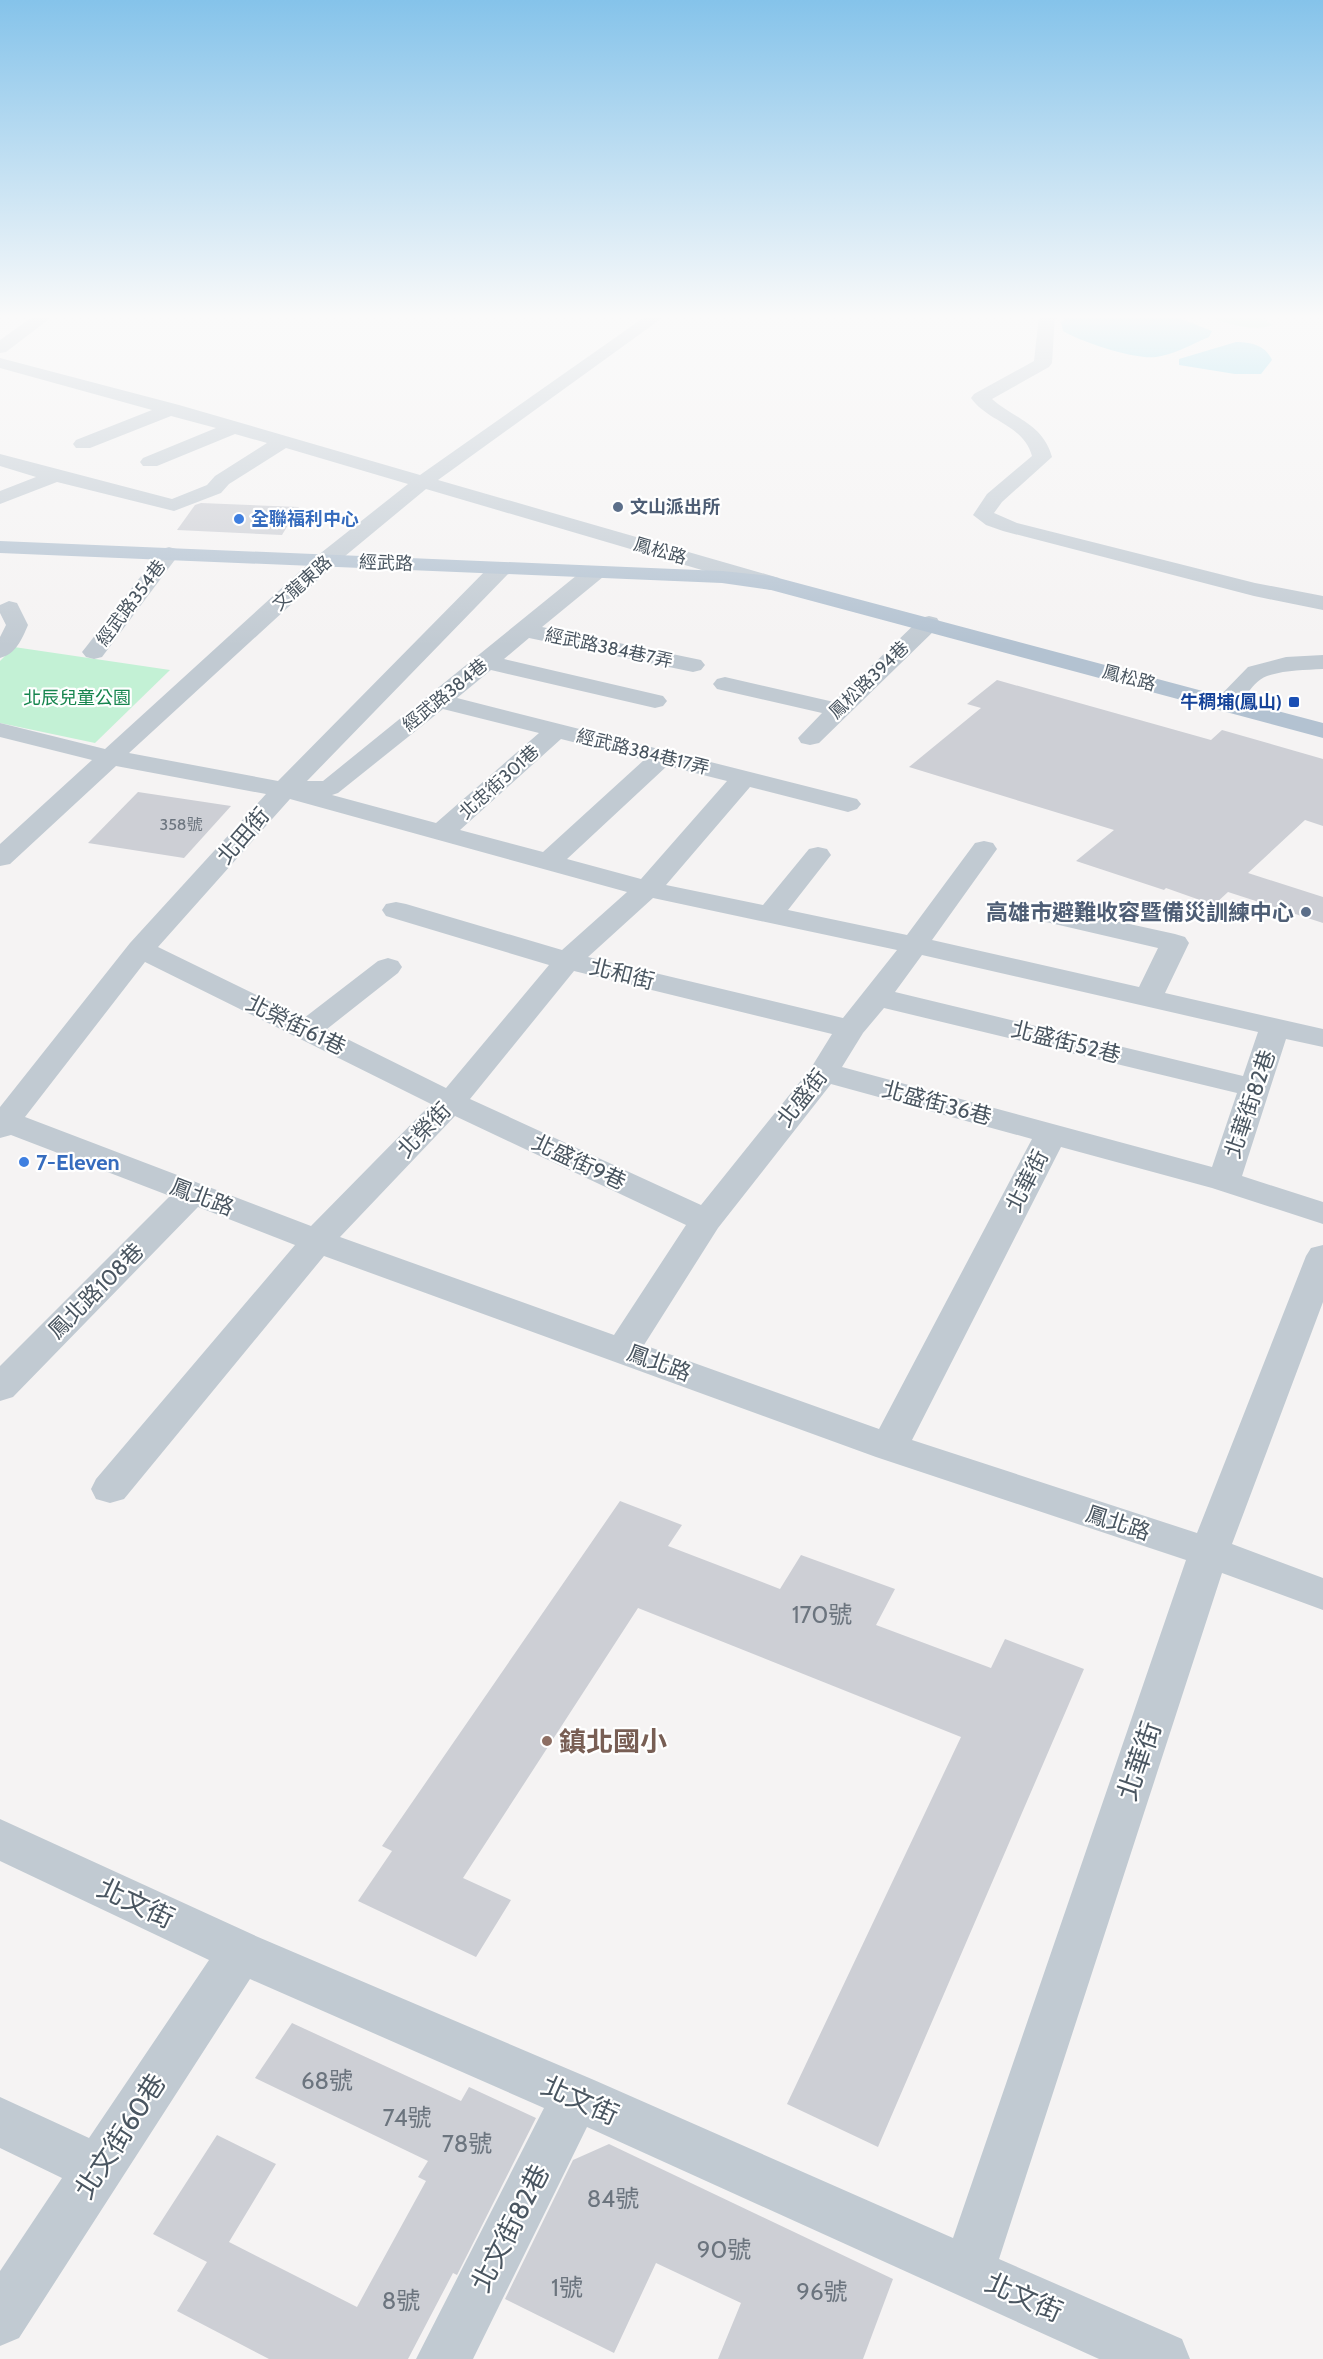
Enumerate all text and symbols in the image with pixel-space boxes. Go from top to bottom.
place label: 文山派出所 [630,496,720,518]
marker: 文山派出所 [611,500,625,514]
place label: 全聯福利中心 [251,508,359,530]
marker: 全聯福利中心 [232,512,246,526]
street label: 鳳松路 [631,533,689,569]
street label: 文龍東路 [268,551,336,615]
street label: 經武路 [359,551,413,575]
street label: 經武路354巷 [92,556,170,650]
street label: 經武路384巷7弄 [543,624,675,672]
street label: 鳳松路394巷 [825,637,913,723]
street label: 經武路384巷 [398,654,492,736]
street label: 鳳松路 [1100,660,1158,696]
park label: 北辰兒童公園 [23,687,131,709]
place label: 牛稠埔(鳳山) [1180,691,1282,713]
marker: 牛稠埔(鳳山) [1287,695,1301,709]
street label: 經武路384巷17弄 [574,725,712,779]
street label: 北忠街301巷 [454,740,544,824]
street label: 北田街 [211,802,275,870]
house number: 358號 [159,815,203,834]
place label: 高雄市避難收容暨備災訓練中心 [986,899,1294,926]
marker: 高雄市避難收容暨備災訓練中心 [1299,905,1313,919]
street label: 北和街 [587,953,657,995]
street label: 北榮街61巷 [242,989,350,1061]
street label: 北盛街52巷 [1009,1015,1123,1069]
street label: 北華街82巷 [1219,1046,1281,1162]
street label: 北盛街 [771,1064,833,1132]
street label: 北盛街36巷 [879,1075,995,1131]
street label: 北榮街 [391,1097,457,1163]
street label: 北盛街9巷 [528,1129,630,1195]
street label: 北華街 [1000,1145,1054,1217]
place label: 7-Eleven [36,1149,120,1176]
marker: 7-Eleven [17,1155,31,1169]
street label: 鳳北路 [166,1173,238,1221]
street label: 鳳北路108巷 [43,1238,149,1344]
street label: 鳳北路 [623,1339,695,1387]
street label: 鳳北路 [1082,1500,1154,1546]
house number: 170號 [792,1600,852,1629]
street label: 北華街 [1110,1717,1168,1805]
place label: 鎮北國小 [559,1725,667,1758]
marker: 鎮北國小 [540,1734,554,1748]
street label: 北文街 [92,1871,180,1935]
house number: 68號 [301,2066,353,2095]
street label: 北文街60巷 [67,2067,173,2205]
street label: 北文街 [536,2068,624,2132]
house number: 74號 [382,2103,432,2132]
house number: 78號 [442,2129,492,2158]
street label: 北文街82巷 [464,2159,556,2297]
house number: 84號 [587,2184,639,2213]
house number: 90號 [697,2235,751,2264]
street label: 北文街 [980,2265,1068,2329]
house number: 1號 [551,2273,583,2302]
house number: 96號 [796,2277,848,2306]
house number: 8號 [382,2286,420,2315]

